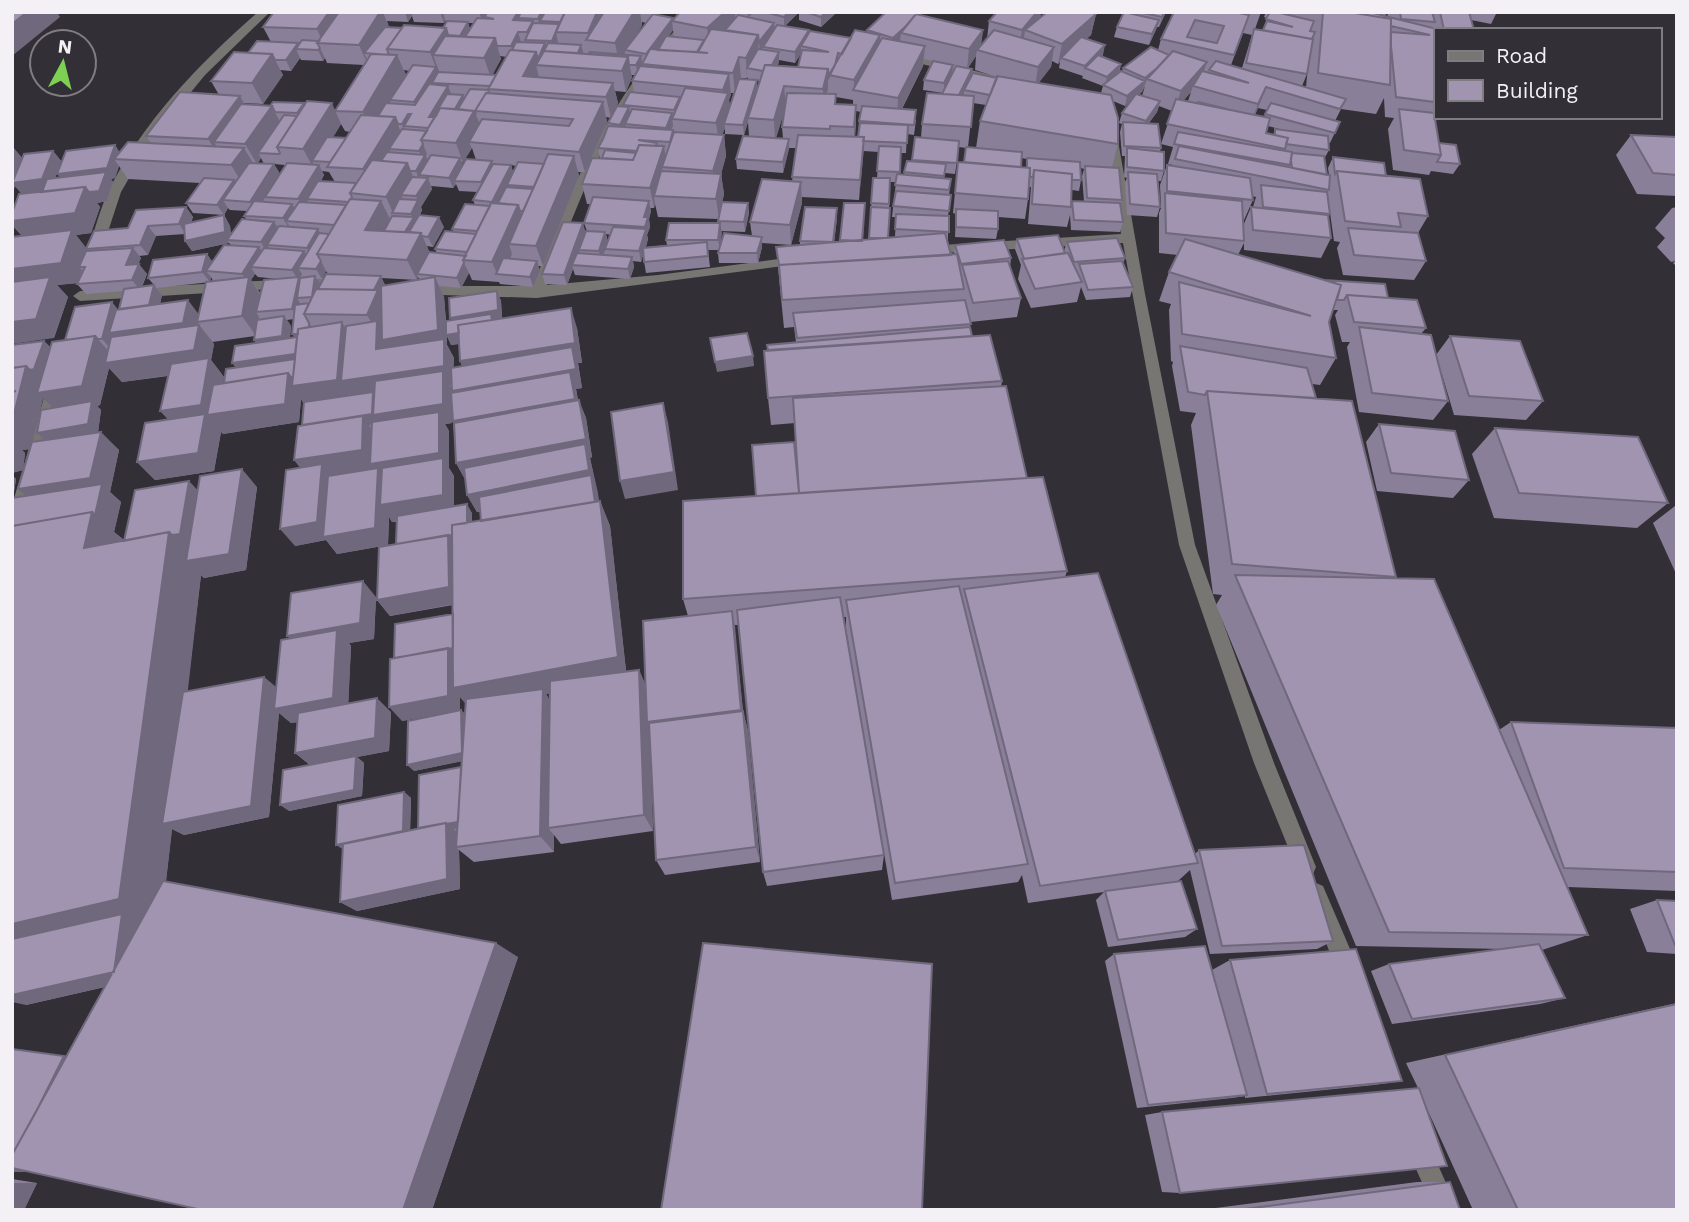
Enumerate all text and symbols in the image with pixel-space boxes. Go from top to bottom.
north arrow [28,28,98,98]
legend [1434,28,1661,119]
text: N [57,34,73,59]
text: Road [1496,43,1547,68]
text: Building [1496,78,1578,103]

